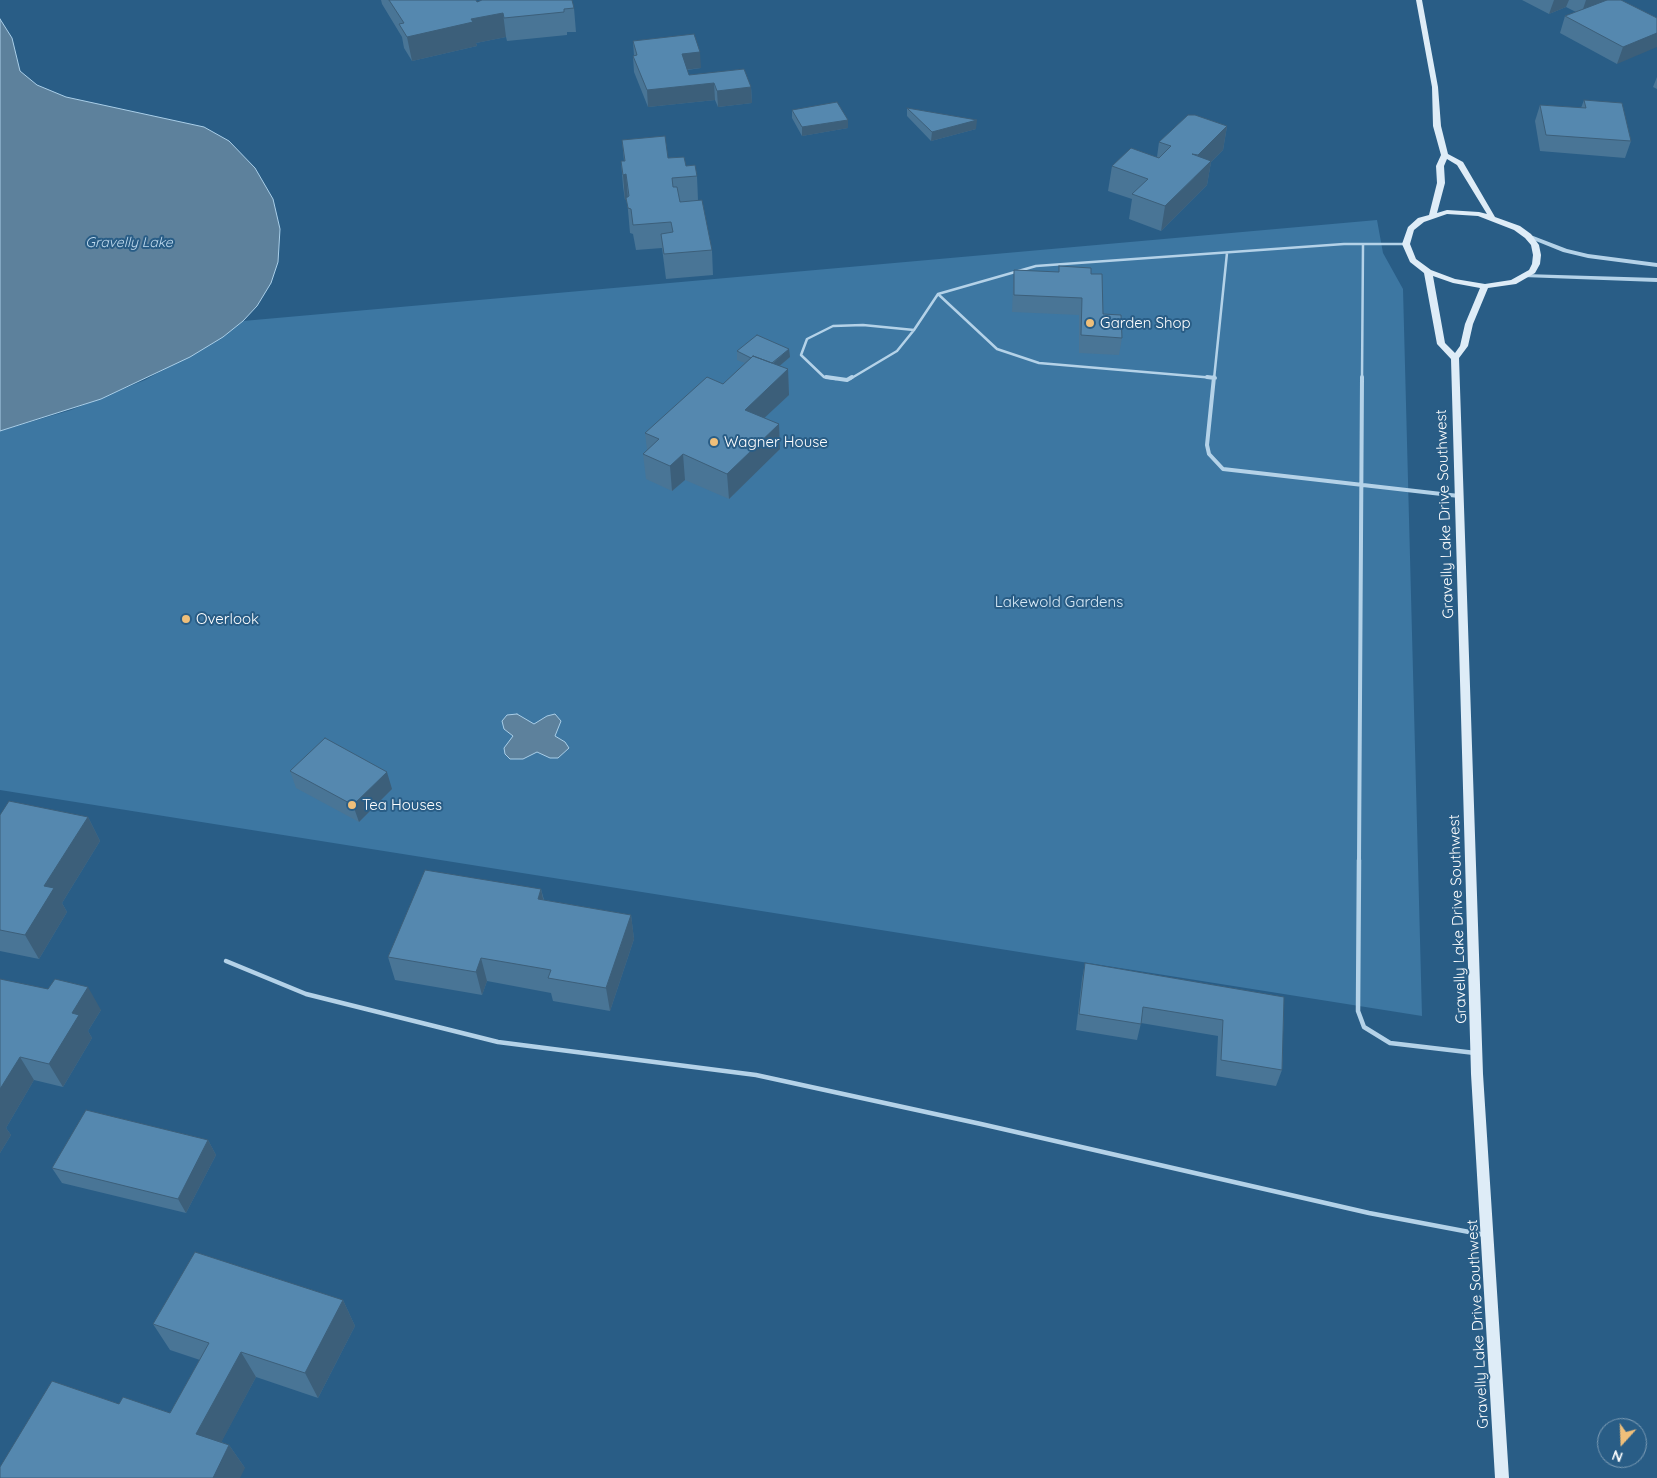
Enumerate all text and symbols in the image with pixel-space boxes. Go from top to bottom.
water label: Gravelly Lake [85,235,173,251]
place label: Garden Shop [1100,314,1191,332]
marker: Garden Shop [1084,317,1096,329]
street label: Gravelly Lake Drive Southwest [1432,409,1458,619]
place label: Wagner House [724,433,828,451]
marker: Wagner House [708,436,720,448]
park label: Lakewold Gardens [995,593,1123,611]
place label: Overlook [196,610,259,628]
marker: Overlook [180,613,192,625]
place label: Tea Houses [362,796,442,814]
marker: Tea Houses [346,799,358,811]
street label: Gravelly Lake Drive Southwest [1445,814,1471,1024]
street label: Gravelly Lake Drive Southwest [1464,1219,1492,1429]
north arrow [1597,1418,1647,1468]
text: N [1609,1446,1625,1466]

